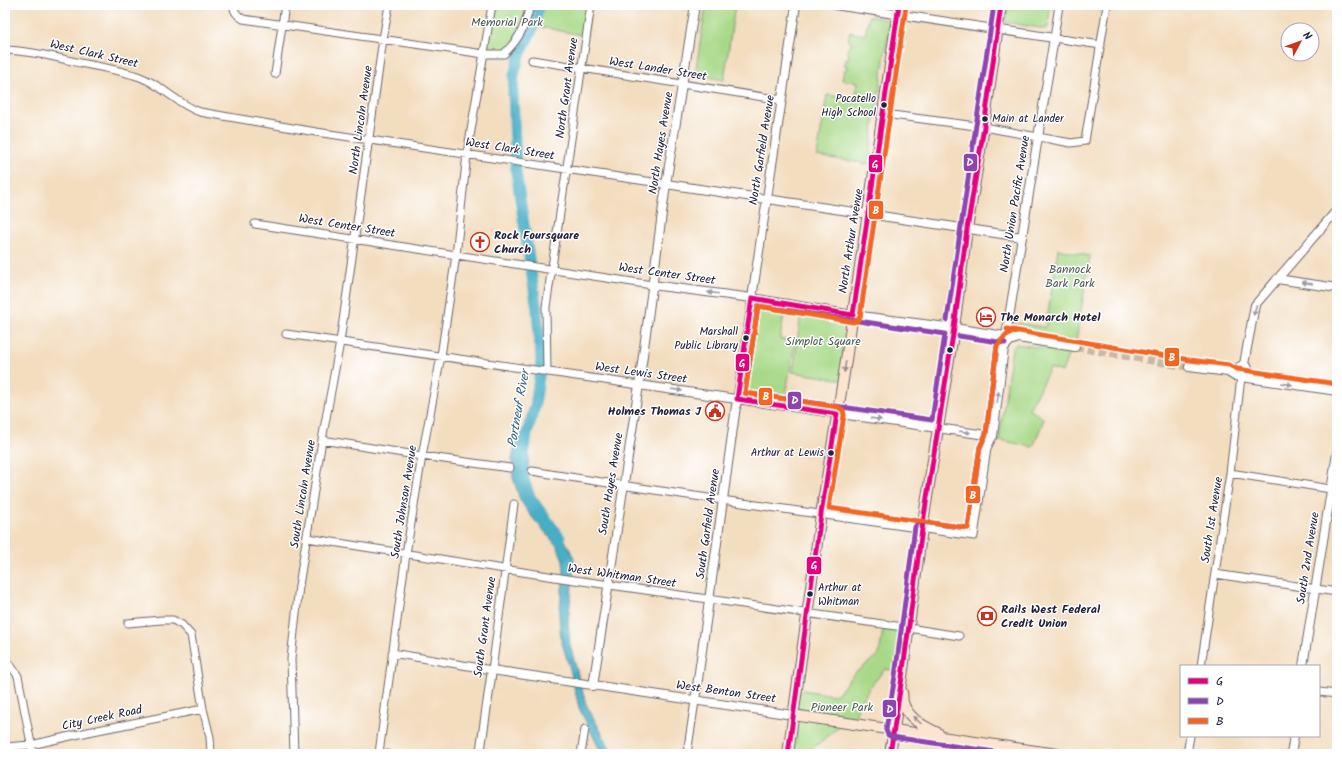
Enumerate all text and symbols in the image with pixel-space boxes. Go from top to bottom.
park label: Memorial Park [471,13,543,32]
north arrow [1280,22,1320,62]
text: N [1298,28,1316,45]
street label: West Clark Street [48,35,140,73]
street label: North Grant Avenue [551,36,584,140]
street label: West Lander Street [608,52,708,86]
street label: North Lincoln Avenue [344,64,378,176]
street label: North Hayes Avenue [644,90,679,196]
place label: Pocatello High School [821,90,876,122]
street label: North Garfield Avenue [744,93,780,206]
marker: Pocatello High School [879,100,889,110]
place label: Main at Lander [992,110,1065,128]
marker: Main at Lander [980,114,990,124]
street label: West Clark Street [464,133,556,165]
street label: North Union Pacific Avenue [995,133,1035,274]
line badge: D [963,153,978,172]
line badge: G [868,154,883,173]
text: D [966,154,974,172]
text: G [872,156,878,174]
street label: North Arthur Avenue [833,187,869,295]
line badge: B [868,200,884,220]
text: B [873,202,880,220]
street label: West Center Street [297,209,397,243]
place label: Rock Foursquare Church [494,226,579,259]
church icon: Rock Foursquare Church [469,231,491,253]
street label: West Center Street [617,258,717,290]
park label: Bannock Bark Park [1045,260,1095,293]
one-way arrow [1301,280,1313,286]
one-way arrow [707,290,720,296]
one-way arrow [1252,304,1258,316]
hotel icon: The Monarch Hotel [975,306,997,328]
place label: The Monarch Hotel [1000,308,1101,327]
place label: Marshall Public Library [674,323,739,355]
park label: Simplot Square [785,332,861,351]
marker: Marshall Public Library [741,333,751,343]
unlabelled marker [945,345,955,355]
line badge: B [1164,347,1180,367]
text: B [1169,349,1176,367]
line badge: G [735,353,750,372]
text: G [739,355,745,373]
street label: West Lewis Street [594,357,689,389]
one-way arrow [842,361,848,373]
water label: Portneuf River [502,366,537,449]
one-way arrow [1281,381,1293,387]
one-way arrow [671,387,683,393]
line badge: B [758,387,773,406]
text: B [763,388,770,406]
line badge: D [787,391,802,410]
one-way arrow [995,391,1001,403]
text: D [791,392,799,410]
public building icon: Holmes Thomas J [704,400,726,422]
place label: Holmes Thomas J [608,402,702,421]
one-way arrow [870,416,882,422]
one-way arrow [959,429,971,435]
street label: South Hayes Avenue [594,431,629,537]
street label: South Lincoln Avenue [285,438,321,550]
street label: South Johnson Avenue [386,443,422,560]
place label: Arthur at Lewis [751,444,824,462]
marker: Arthur at Lewis [826,448,836,458]
street label: South Garfield Avenue [691,467,725,580]
street label: South 1st Avenue [1196,475,1228,565]
line badge: B [965,485,981,504]
text: B [970,487,977,505]
street label: South 2nd Avenue [1291,510,1325,605]
line badge: G [806,556,822,575]
text: G [811,557,817,575]
street label: West Whitman Street [566,559,678,593]
street label: South Grant Avenue [469,575,502,679]
place label: Arthur at Whitman [818,579,862,611]
marker: Arthur at Whitman [805,589,815,599]
place label: Rails West Federal Credit Union [1001,600,1101,633]
bank icon: Rails West Federal Credit Union [976,605,998,627]
legend [1180,665,1320,737]
text: G [1216,672,1223,691]
street label: West Benton Street [675,676,777,708]
text: D [1216,692,1224,711]
park label: Pioneer Park [811,698,874,717]
line badge: D [882,699,897,718]
street label: City Creek Road [60,700,145,736]
text: D [886,701,894,719]
text: B [1216,712,1224,731]
one-way arrow [911,716,922,725]

